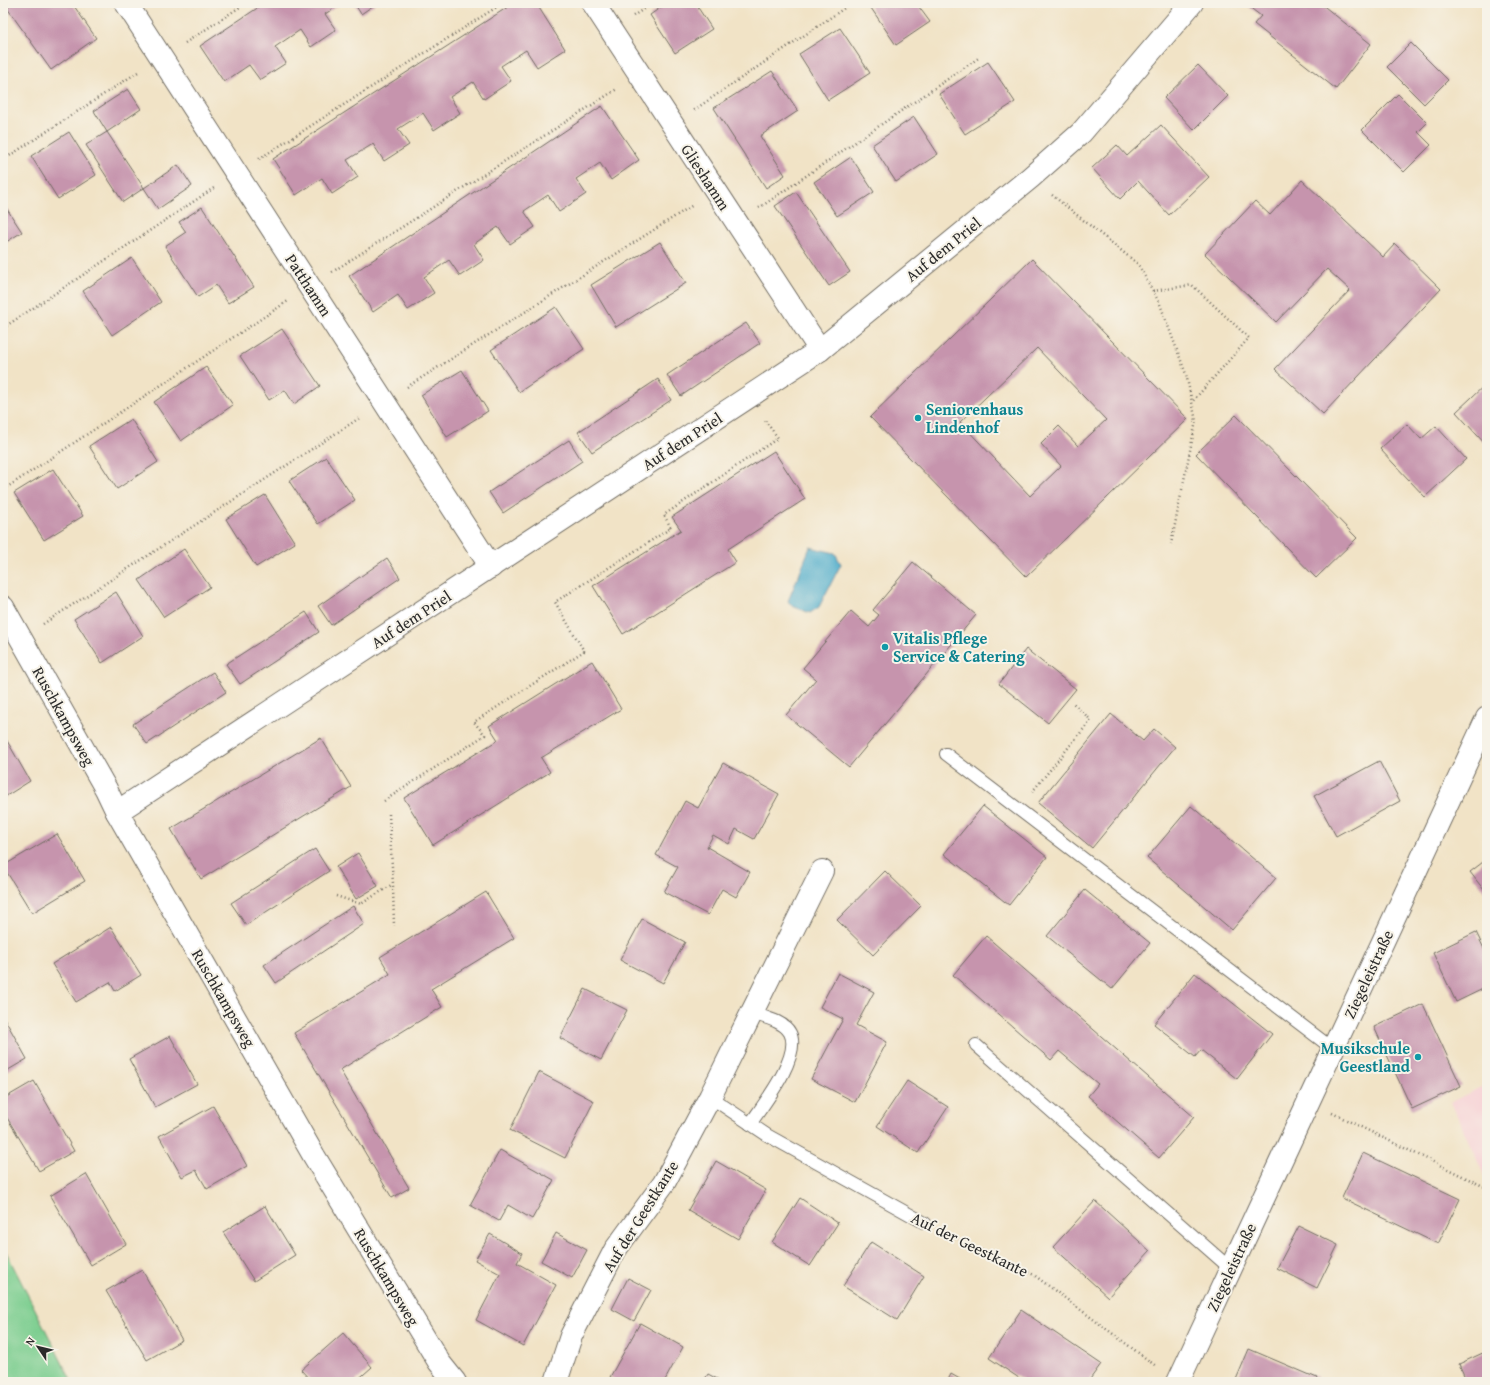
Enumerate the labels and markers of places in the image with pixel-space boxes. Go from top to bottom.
place label: Seniorenhaus Lindenhof [926,397,1023,439]
marker: Seniorenhaus Lindenhof [913,413,923,423]
place label: Vitalis Pflege Service & Catering [893,626,1025,668]
marker: Vitalis Pflege Service & Catering [880,642,890,652]
place label: Musikschule Geestland [1321,1036,1411,1078]
marker: Musikschule Geestland [1413,1052,1423,1062]

